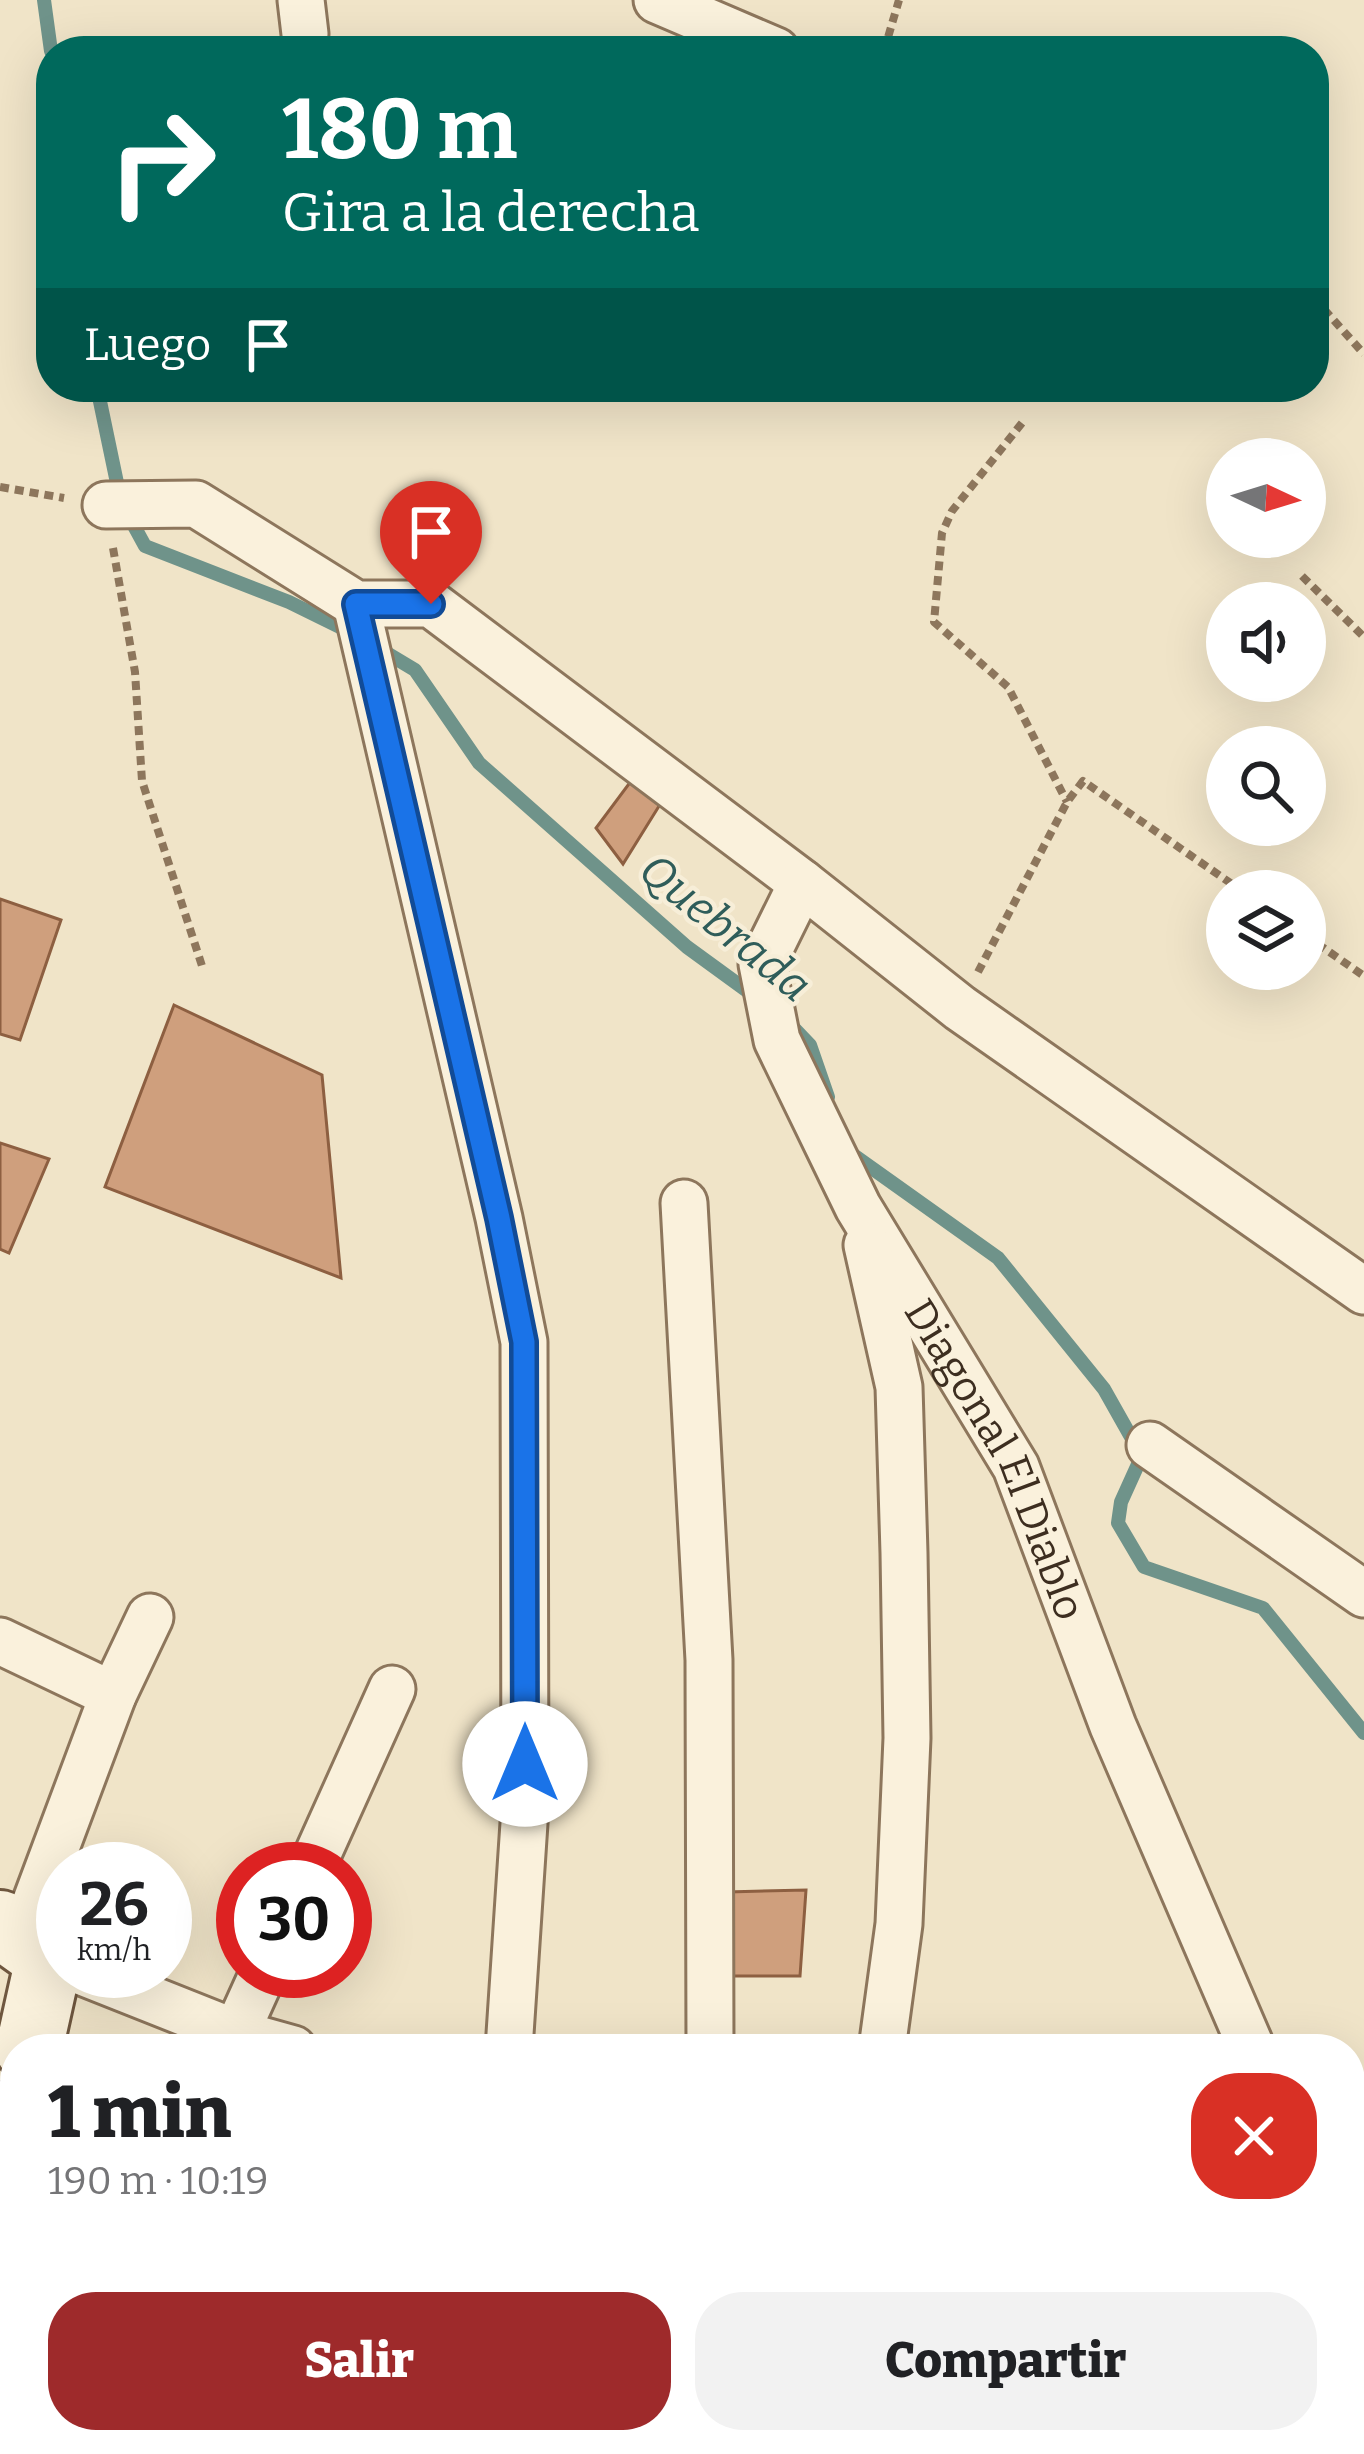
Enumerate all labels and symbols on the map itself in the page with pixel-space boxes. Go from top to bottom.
north arrow [1206,438,1326,558]
pin [380,481,482,604]
water label: Quebrada [629,842,822,1013]
street label: Diagonal El Diablo [894,1290,1095,1627]
position arrow [462,1701,588,1827]
speed limit sign: 30 [216,1842,372,1998]

